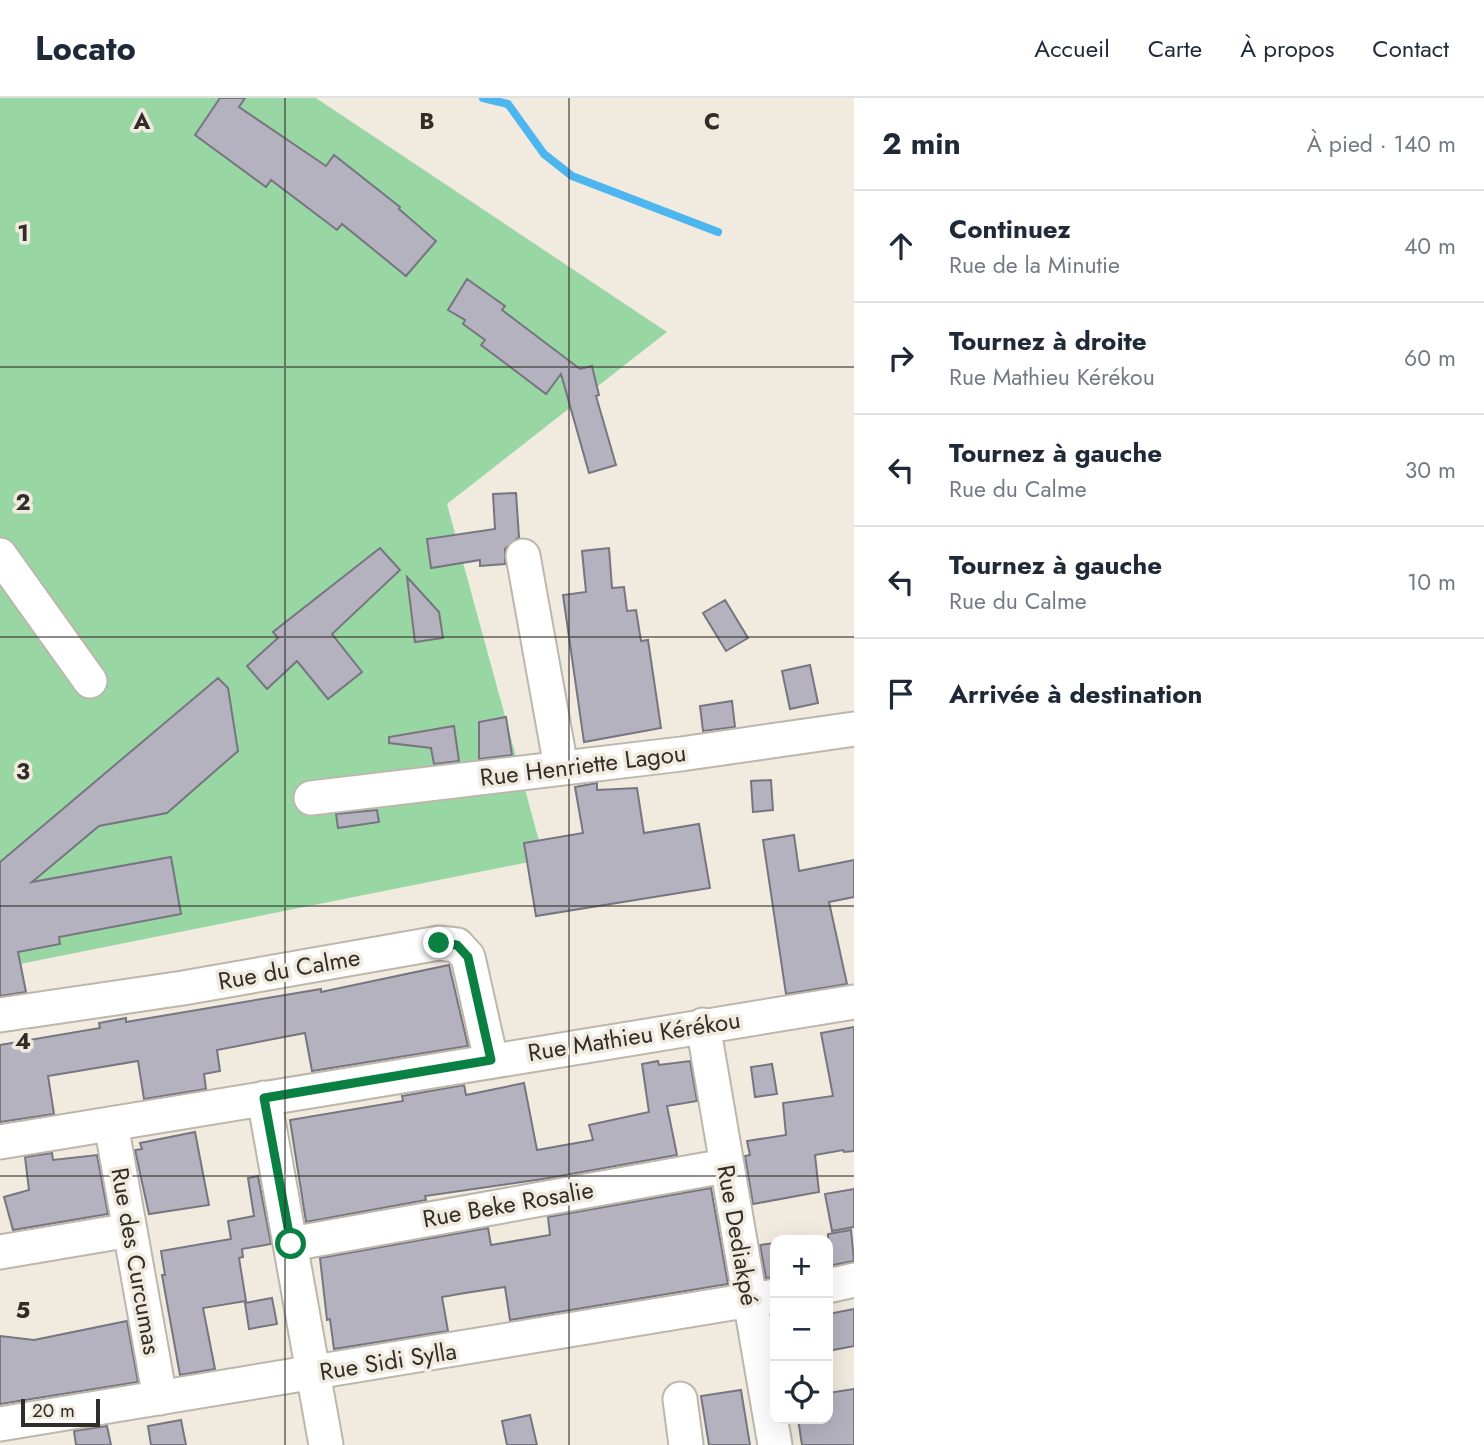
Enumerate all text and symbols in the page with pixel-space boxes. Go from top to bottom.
text: Locato [35,25,136,72]
text: Accueil [1034,31,1110,66]
text: Carte [1148,31,1202,66]
text: À propos [1240,31,1334,66]
text: Contact [1372,31,1449,66]
text: A [133,104,151,138]
text: B [419,104,435,138]
text: C [704,104,720,138]
text: 2 min [882,122,961,165]
text: À pied · 140 m [1307,127,1456,161]
text: Continuez [949,210,1071,248]
text: 1 [17,216,29,250]
icon: ahead [882,227,920,265]
text: 40 m [1404,229,1456,263]
text: Rue de la Minutie [949,248,1120,282]
text: Tournez à droite [949,322,1147,360]
icon: right [882,339,920,377]
text: 60 m [1404,341,1456,375]
text: Rue Mathieu Kérékou [949,360,1155,394]
text: Tournez à gauche [949,434,1162,472]
icon: left [882,451,920,489]
text: 30 m [1405,453,1456,487]
text: Rue du Calme [949,472,1087,506]
text: 2 [15,485,31,519]
text: Tournez à gauche [949,546,1162,584]
icon: left [882,563,920,601]
text: 10 m [1407,565,1456,599]
text: Rue du Calme [949,584,1087,618]
icon: arrive [882,675,920,713]
text: Arrivée à destination [949,675,1202,713]
street label: Rue Henriette Lagou [478,735,688,795]
text: 3 [16,754,30,788]
route end [423,927,454,958]
street label: Rue du Calme [215,939,363,999]
street label: Rue Mathieu Kérékou [525,1002,743,1070]
text: 4 [15,1024,31,1058]
street label: Rue Dediakpé [708,1162,768,1308]
street label: Rue des Curcumas [102,1165,170,1357]
street label: Rue Beke Rosalie [420,1172,596,1236]
route start [275,1228,306,1259]
map controls [770,1235,833,1424]
button: + [770,1235,833,1298]
text: 5 [16,1293,30,1327]
button: − [770,1298,833,1361]
street label: Rue Sidi Sylla [317,1333,459,1389]
button: locate [770,1361,833,1424]
scale bar [21,1396,100,1428]
text: 20 m [32,1397,75,1424]

